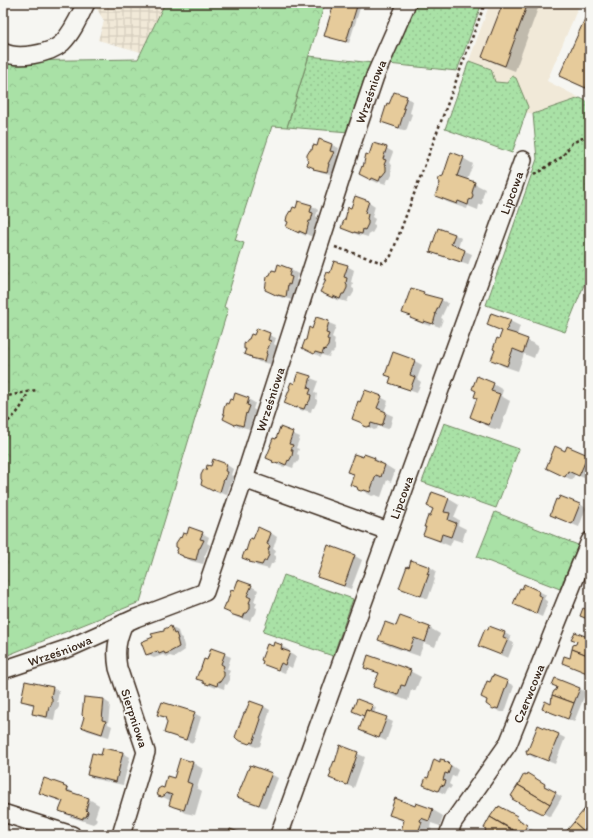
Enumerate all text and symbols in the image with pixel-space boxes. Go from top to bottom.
street label: Wrześniowa [352,57,389,126]
street label: Lipcowa [497,169,526,217]
street label: Wrześniowa [253,365,288,434]
street label: Lipcowa [387,474,416,521]
street label: Wrześniowa [26,632,94,669]
street label: Czerwcowa [510,661,548,725]
street label: Sierpniowa [118,687,151,750]

